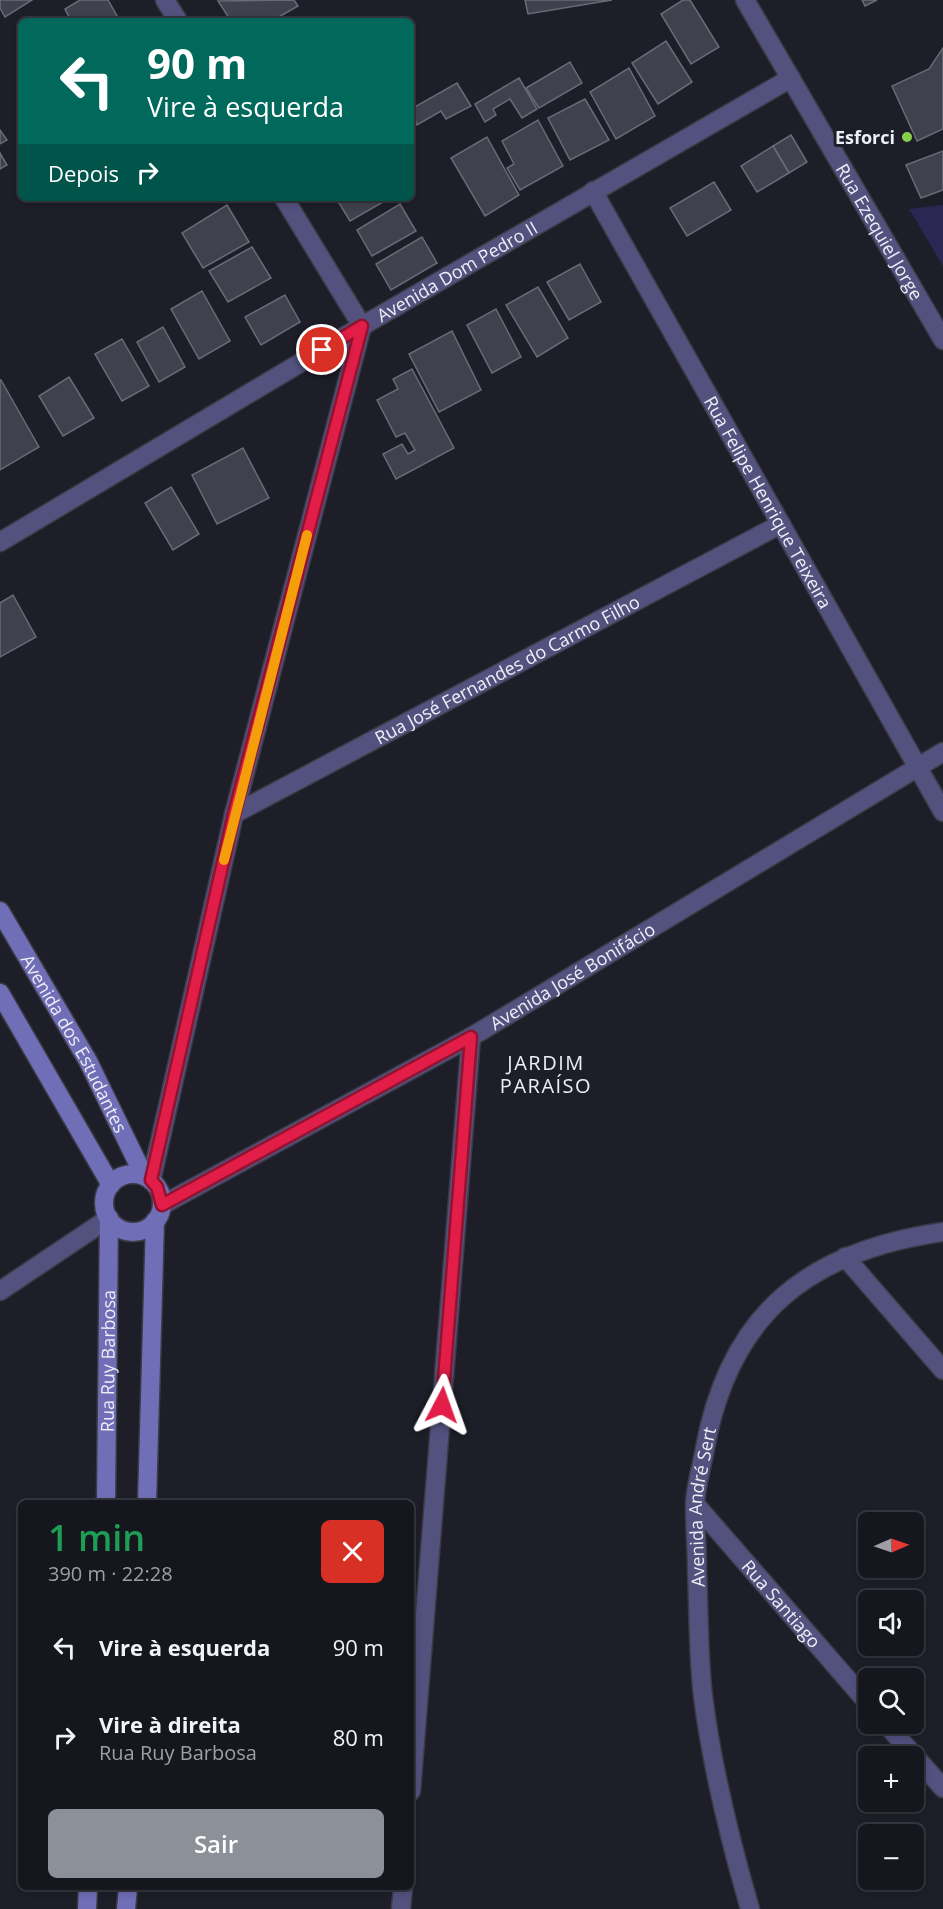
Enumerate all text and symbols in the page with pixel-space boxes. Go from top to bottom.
text: 90 m [147,34,247,91]
icon: left [48,42,126,120]
text: Vire à esquerda [147,88,344,125]
place label: Esforci [835,125,895,149]
marker: Esforci [900,130,914,144]
icon: right [131,156,164,189]
text: Depois [48,158,119,188]
street label: Rua Ezequiel Jorge [831,159,929,304]
street label: Avenida Dom Pedro II [372,215,542,327]
pin [296,324,347,375]
icon: arrive [305,333,338,366]
street label: Rua Felipe Henrique Teixeira [699,391,838,613]
street label: Rua José Fernandes do Carmo Filho [370,589,644,749]
street label: Avenida José Bonifácio [485,917,659,1035]
street label: Avenida dos Estudantes [16,950,133,1137]
district label: JARDIM PARAÍSO [500,1049,592,1099]
street label: Rua Ruy Barbosa [95,1290,120,1432]
position arrow [410,1373,474,1437]
street label: Avenida André Sert [683,1425,721,1588]
north arrow [858,1512,924,1578]
map controls [858,1512,924,1890]
text: 1 min [48,1513,145,1562]
button: close [321,1520,384,1583]
street label: Rua Santiago [737,1554,827,1653]
text: 390 m · 22:28 [48,1560,173,1587]
button: sound [858,1590,924,1656]
icon: left [48,1631,81,1664]
text: Vire à esquerda [99,1632,270,1662]
text: 90 m [333,1632,384,1662]
button: search [858,1668,924,1734]
text: Vire à direita [99,1709,241,1739]
icon: right [48,1721,81,1754]
text: 80 m [333,1722,384,1752]
text: Rua Ruy Barbosa [99,1739,257,1766]
button: + [858,1746,924,1812]
button: Sair [48,1809,384,1878]
button: − [858,1824,924,1890]

